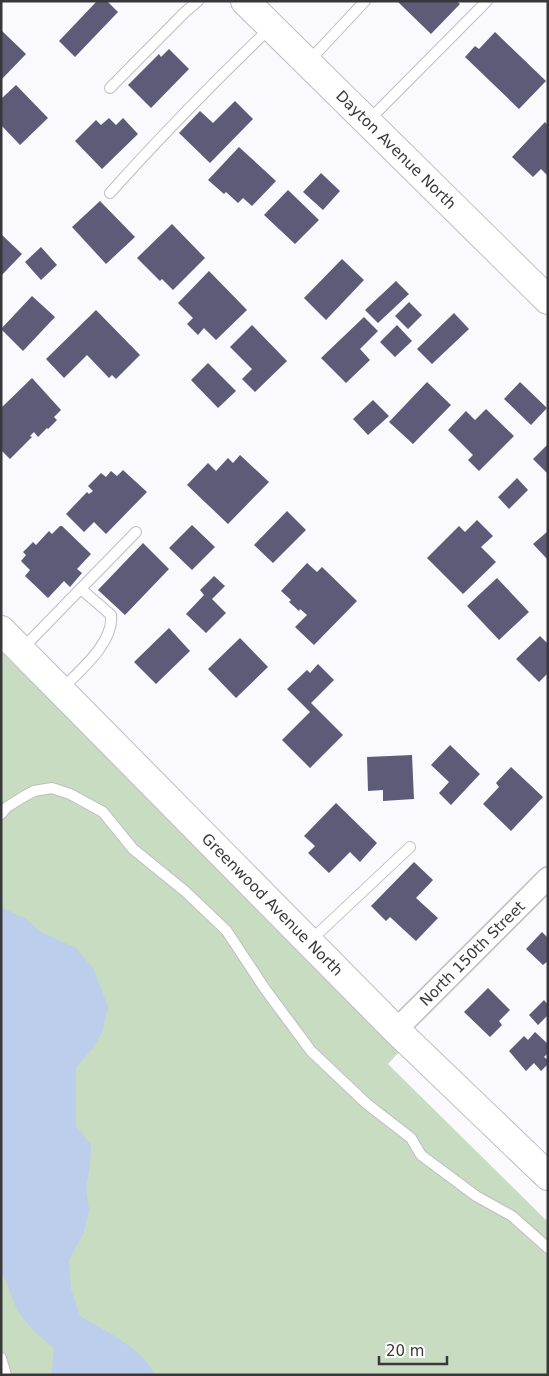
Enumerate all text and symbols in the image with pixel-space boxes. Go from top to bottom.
street label: Dayton Avenue North [332,87,460,213]
street label: Greenwood Avenue North [198,830,346,980]
street label: North 150th Street [416,897,529,1010]
scale bar [379,1334,446,1366]
text: 20 m [386,1342,424,1360]

